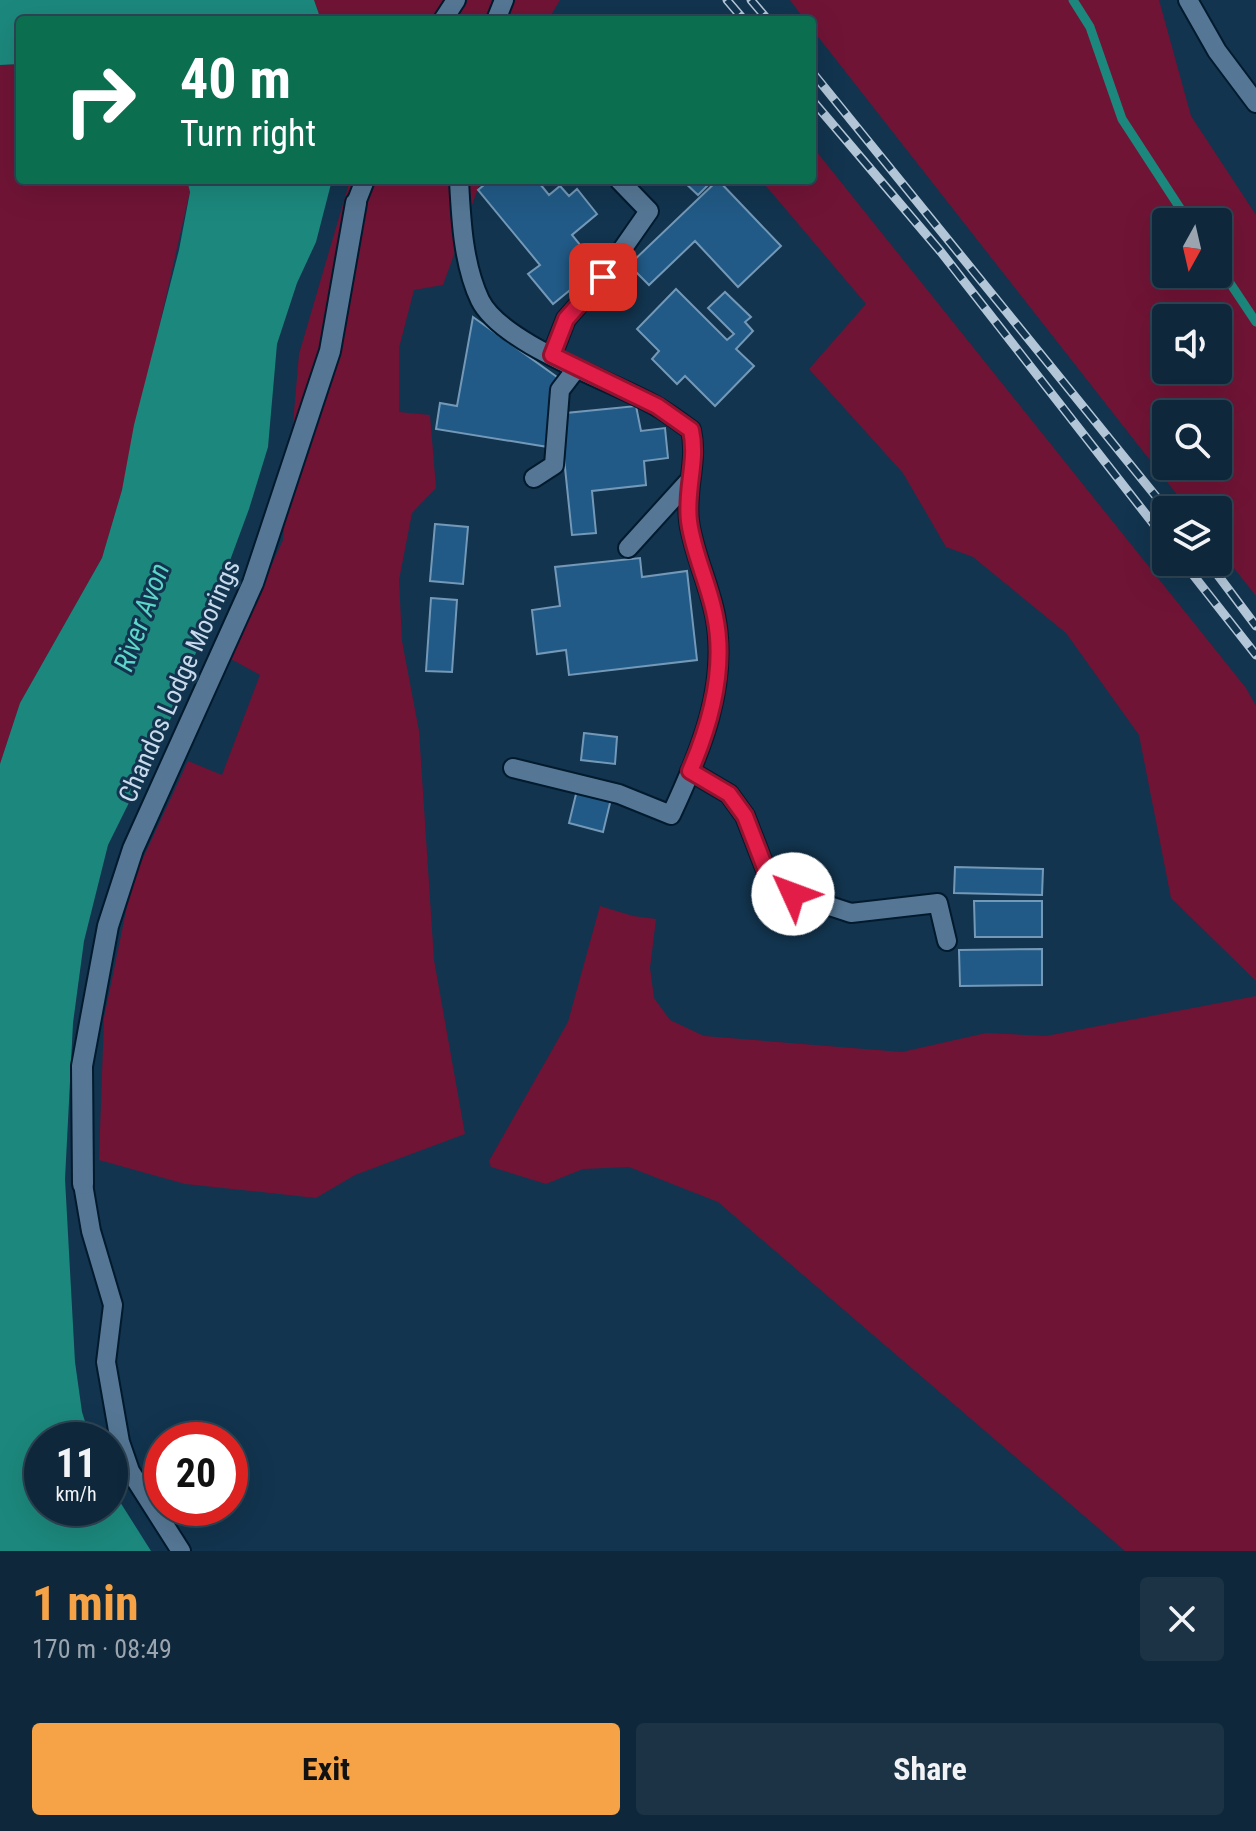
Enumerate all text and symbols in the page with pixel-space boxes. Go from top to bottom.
text: 40 m [180,46,291,112]
icon: right [48,48,152,152]
text: Turn right [180,113,316,155]
north arrow [1152,208,1232,288]
map controls [1152,208,1232,576]
pin [569,243,637,311]
icon: arrive [581,255,625,299]
button: sound [1152,304,1232,384]
button: search [1152,400,1232,480]
button: layers [1152,496,1232,576]
street label: Chandos Lodge Moorings [112,555,246,807]
water label: River Avon [107,559,176,676]
position arrow [751,852,835,936]
speed limit sign: 20 [144,1422,248,1526]
text: 11 [56,1440,96,1487]
text: km/h [55,1482,97,1506]
text: 1 min [32,1575,139,1632]
button: close [1140,1577,1224,1661]
text: 170 m · 08:49 [32,1634,172,1664]
button: Exit [32,1723,620,1815]
button: Share [636,1723,1224,1815]

